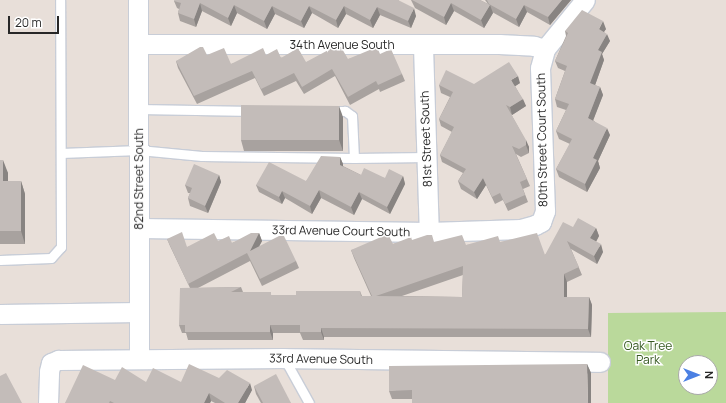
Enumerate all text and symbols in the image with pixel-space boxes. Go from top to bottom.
scale bar [10,8,61,34]
text: 20 m [15,14,42,31]
street label: 34th Avenue South [289,38,395,52]
street label: 80th Street Court South [534,73,550,207]
street label: 81st Street South [417,91,435,187]
street label: 82nd Street South [132,128,146,230]
street label: 33rd Avenue Court South [272,223,410,239]
park label: Oak Tree Park [624,339,672,367]
street label: 33rd Avenue South [269,351,373,367]
north arrow [678,355,718,395]
text: N [702,371,717,379]

